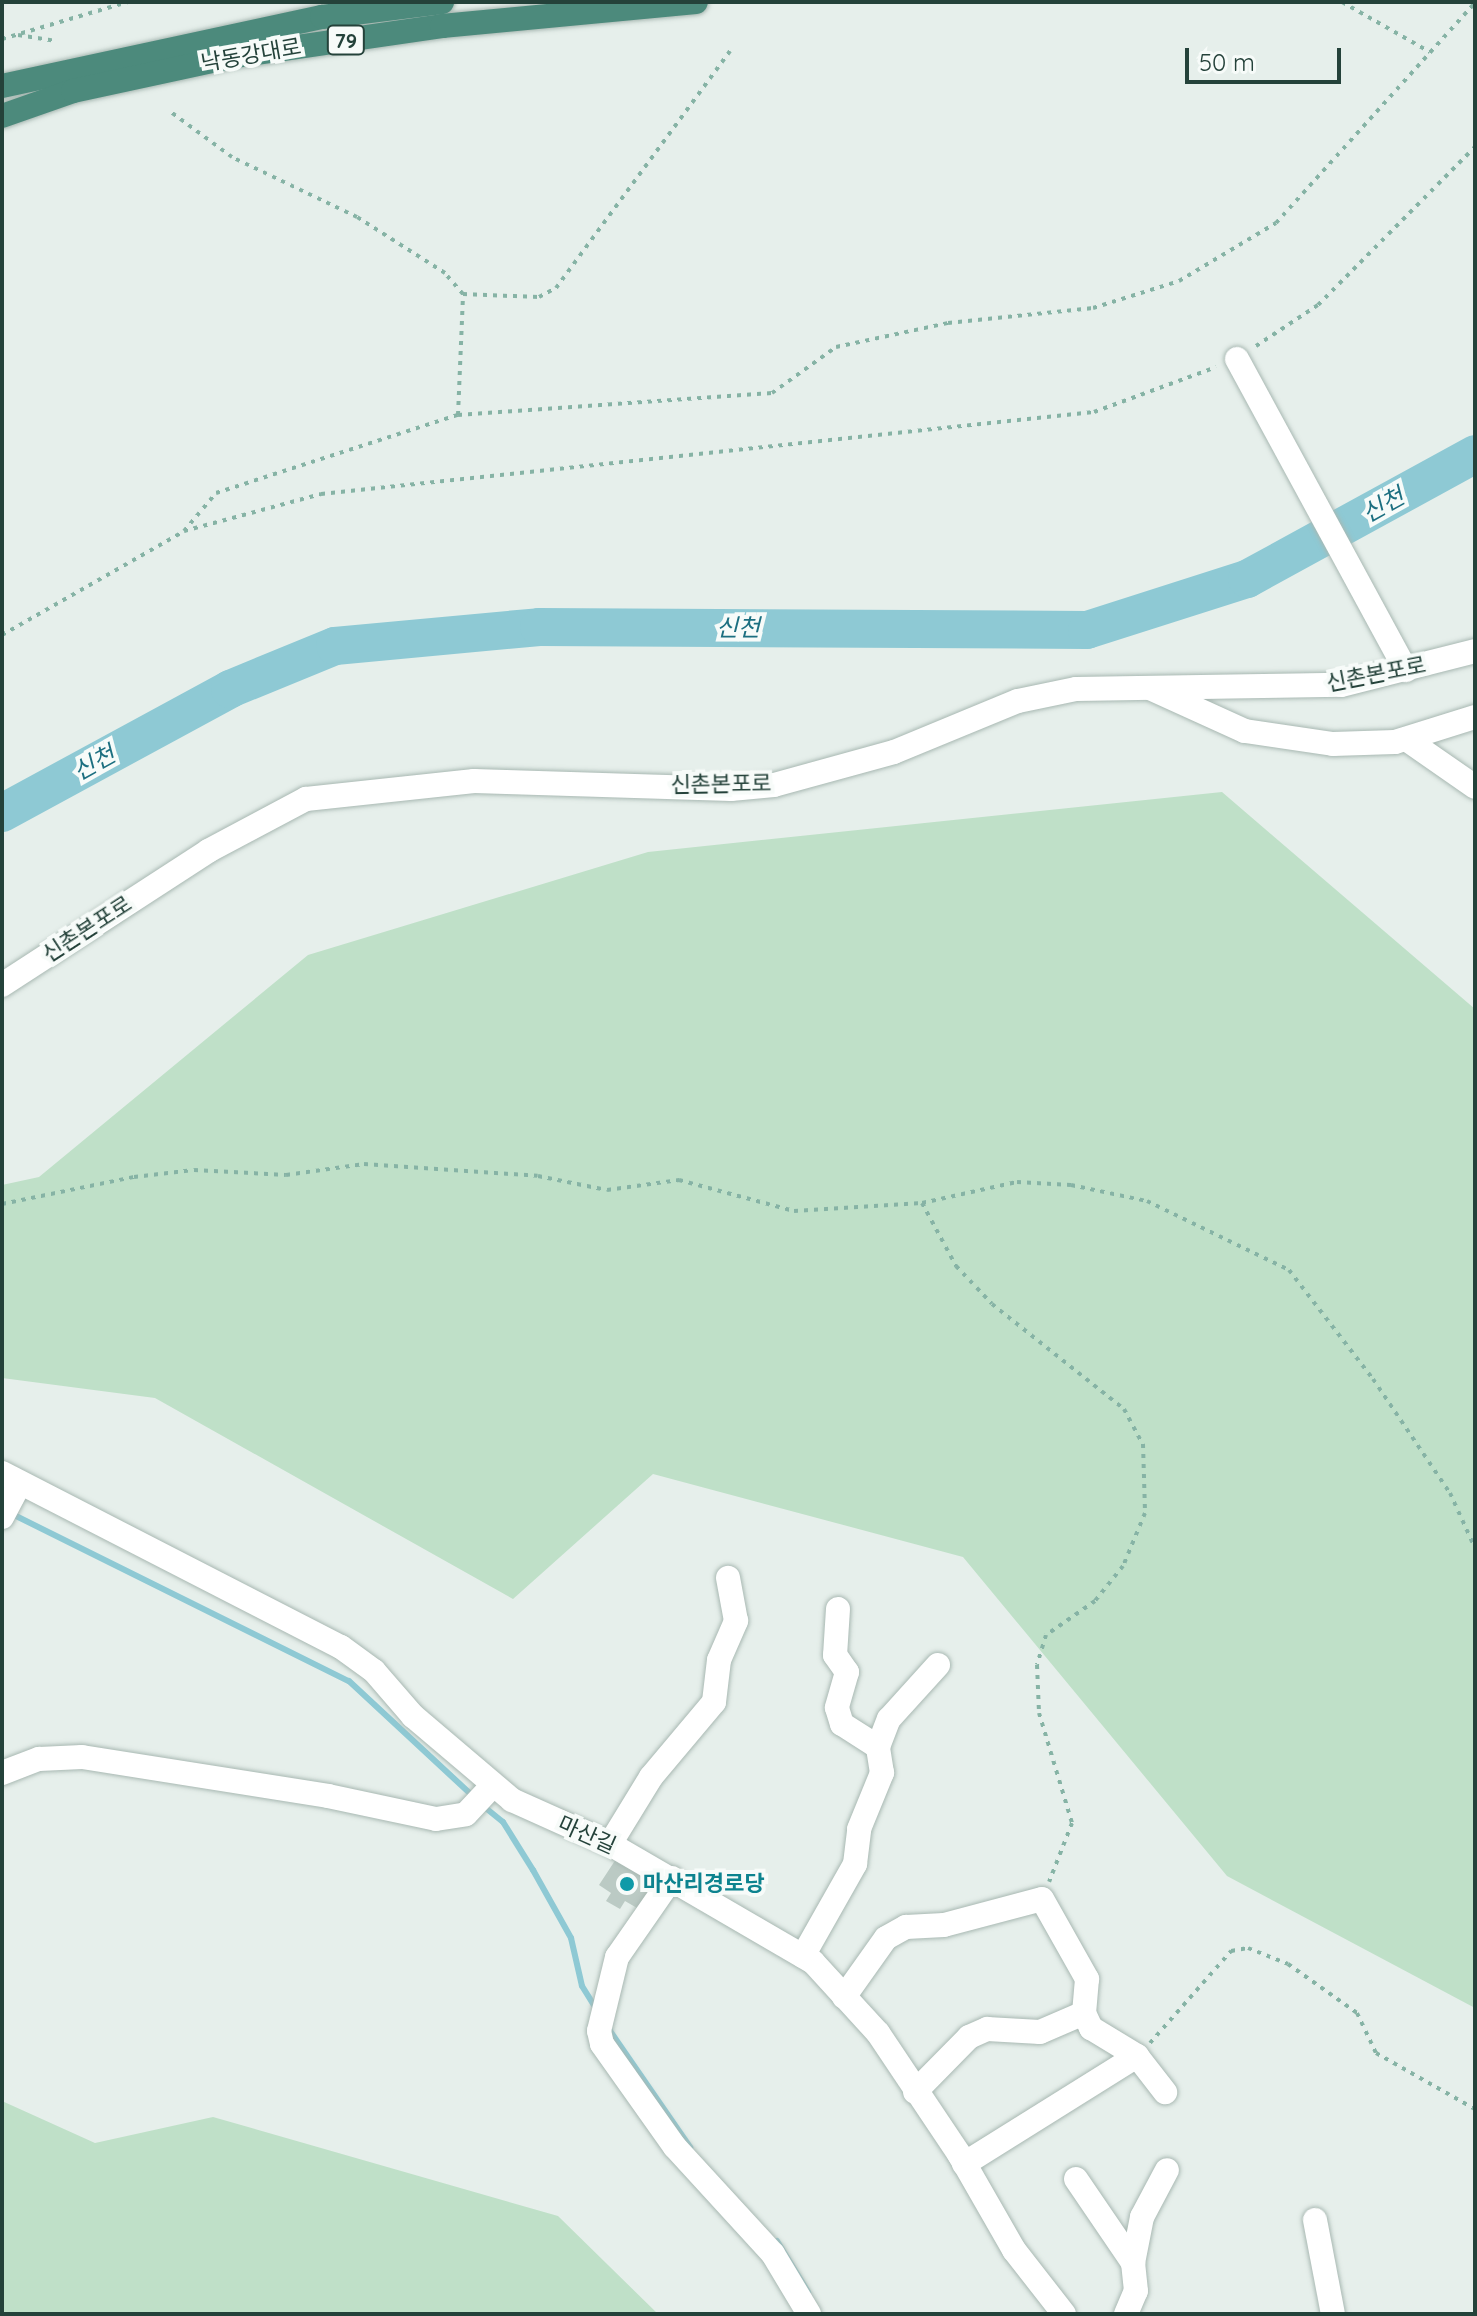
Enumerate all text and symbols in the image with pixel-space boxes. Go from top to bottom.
road number: 79 [326,24,366,56]
scale bar [1189,32,1345,82]
street label: 낙동강대로 [199,33,303,77]
text: 50 m [1199,47,1255,77]
water label: 신천 [1357,482,1409,528]
water label: 신천 [716,614,760,642]
street label: 신촌본포로 [1324,651,1428,697]
water label: 신천 [68,740,120,786]
street label: 신촌본포로 [670,770,772,798]
street label: 신촌본포로 [37,890,137,968]
street label: 마산길 [554,1811,620,1859]
place label: 마산리경로당 [643,1871,764,1897]
marker: 마산리경로당 [618,1875,636,1893]

